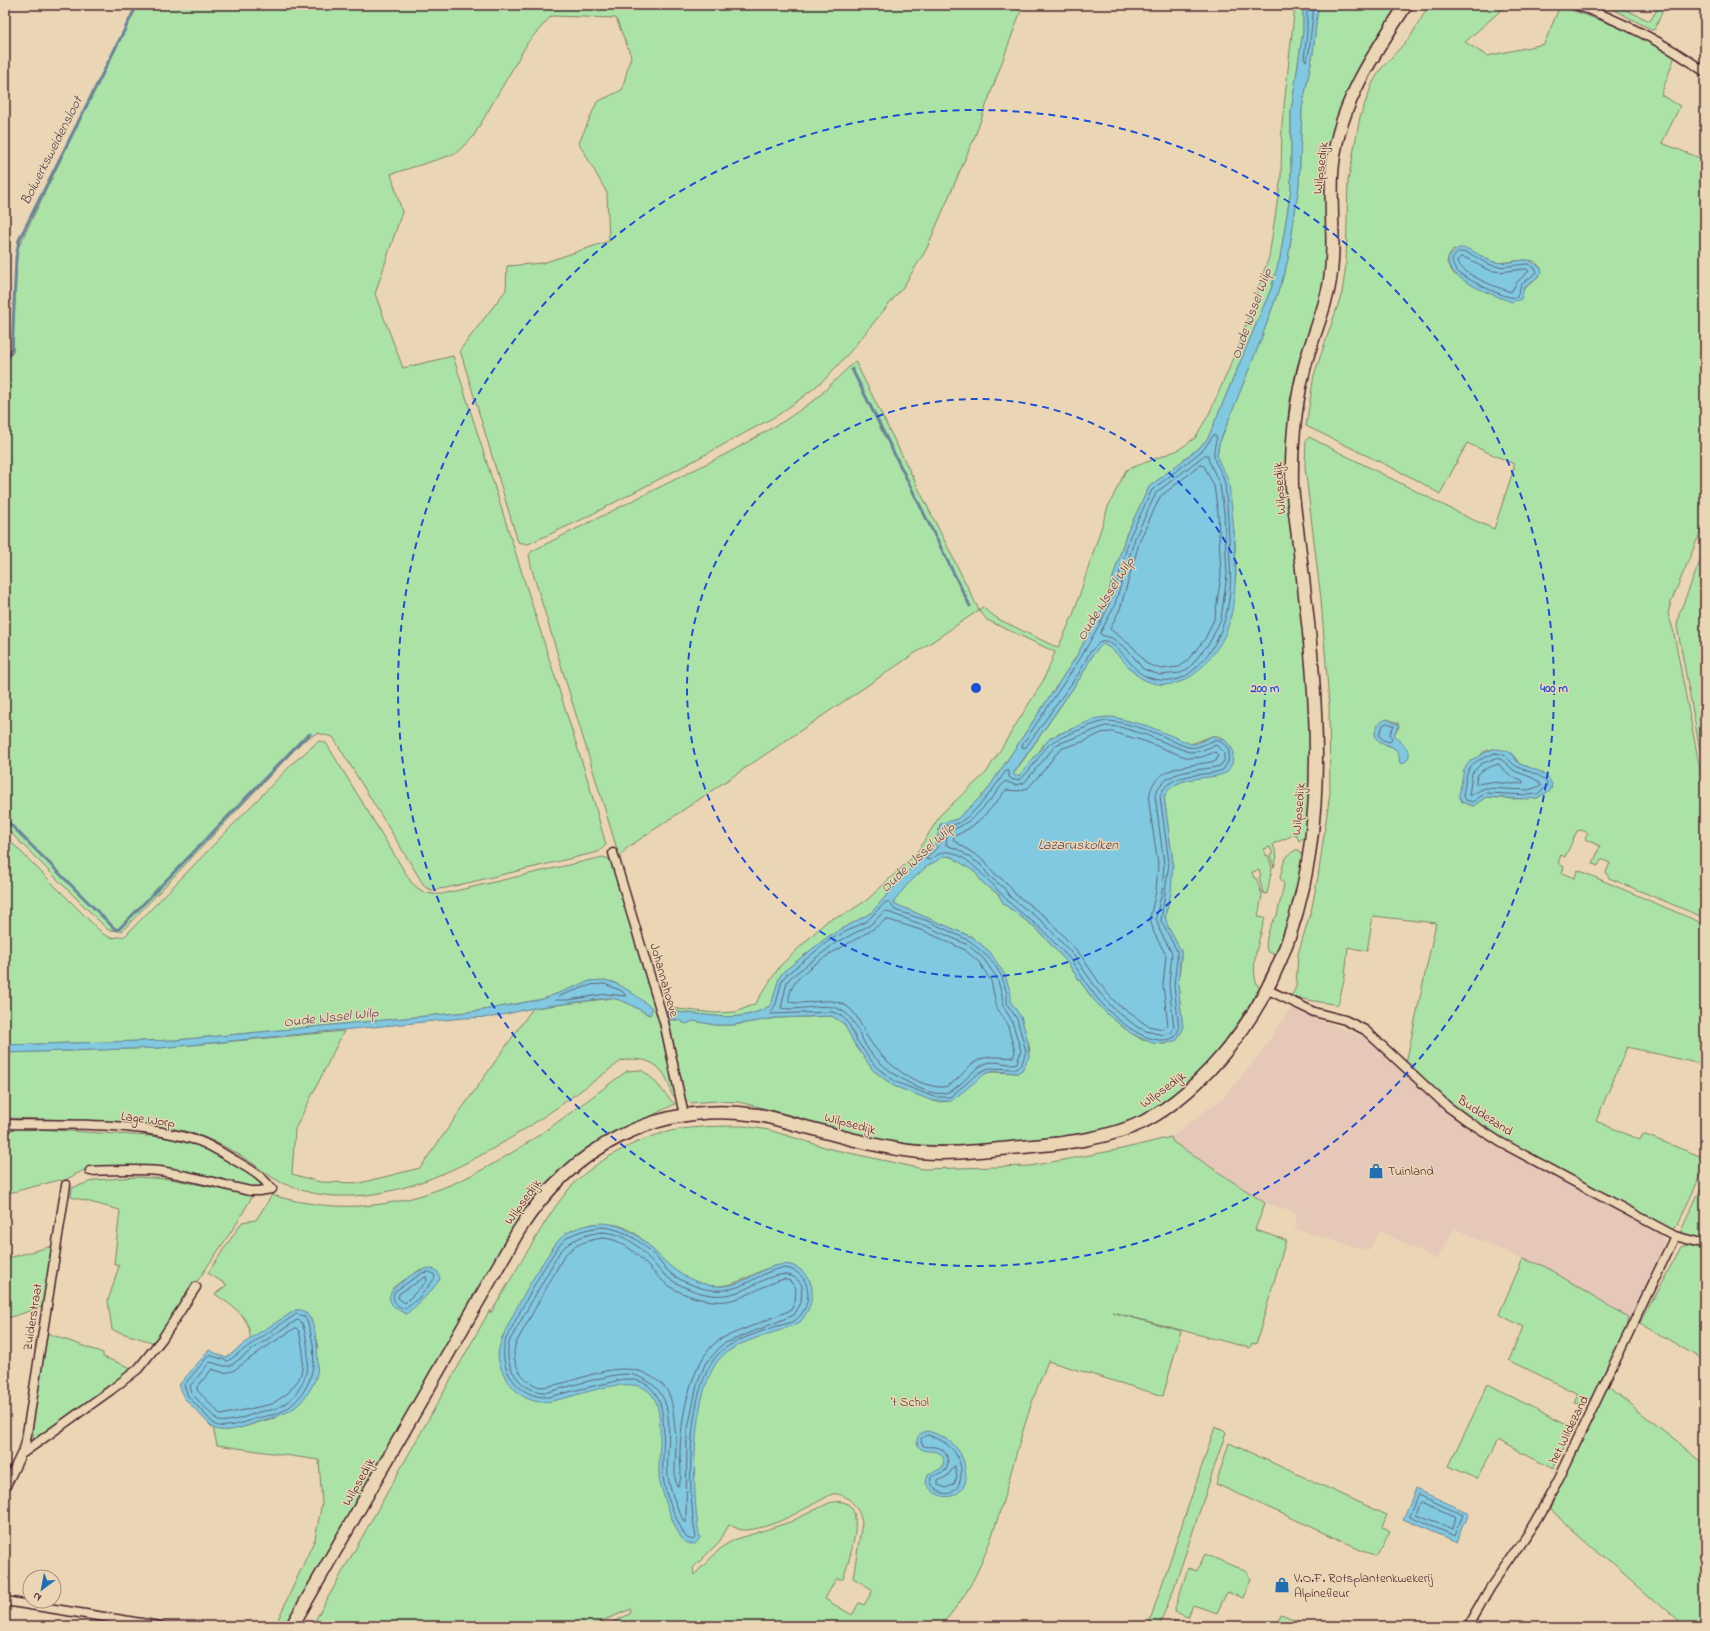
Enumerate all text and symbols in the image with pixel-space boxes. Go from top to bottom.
water label: Bolwerksweidensloot [16,92,89,209]
street label: Wilpsedijk [1308,140,1334,195]
water label: Oude IJssel Wilp [1226,265,1278,362]
street label: Wilpsedijk [1269,461,1291,515]
water label: Oude IJssel Wilp [1072,553,1140,645]
text: 200 m [1250,680,1280,698]
text: 400 m [1539,680,1568,698]
centre of rings [969,681,983,695]
street label: Wilpsedijk [1287,782,1311,836]
water label: Oude IJssel Wilp [876,818,960,898]
water label: Lazaruskolken [1038,835,1119,856]
street label: Johannahoeve [644,941,684,1019]
water label: Oude IJssel Wilp [282,1003,380,1033]
street label: Wilpsedijk [1136,1067,1190,1113]
street label: Buddezand [1453,1090,1517,1141]
street label: Lage Worp [119,1107,176,1134]
street label: Wilpsedijk [822,1108,878,1140]
shop icon: Tuinland [1367,1162,1385,1180]
place label: Tuinland [1388,1162,1434,1181]
street label: Wilpsedijk [500,1175,546,1229]
street label: Zuiderstraat [18,1281,48,1352]
street label: het Wildezand [1544,1392,1594,1468]
park label: 't Schol [891,1393,929,1412]
street label: Wilpsedijk [338,1454,381,1510]
north arrow [22,1569,62,1609]
place label: V.O.F. Rotsplantenkwekerij Alpinefleur [1293,1569,1433,1603]
shop icon: V.O.F. Rotsplantenkwekerij Alpinefleur [1273,1576,1291,1594]
text: N [30,1588,45,1605]

